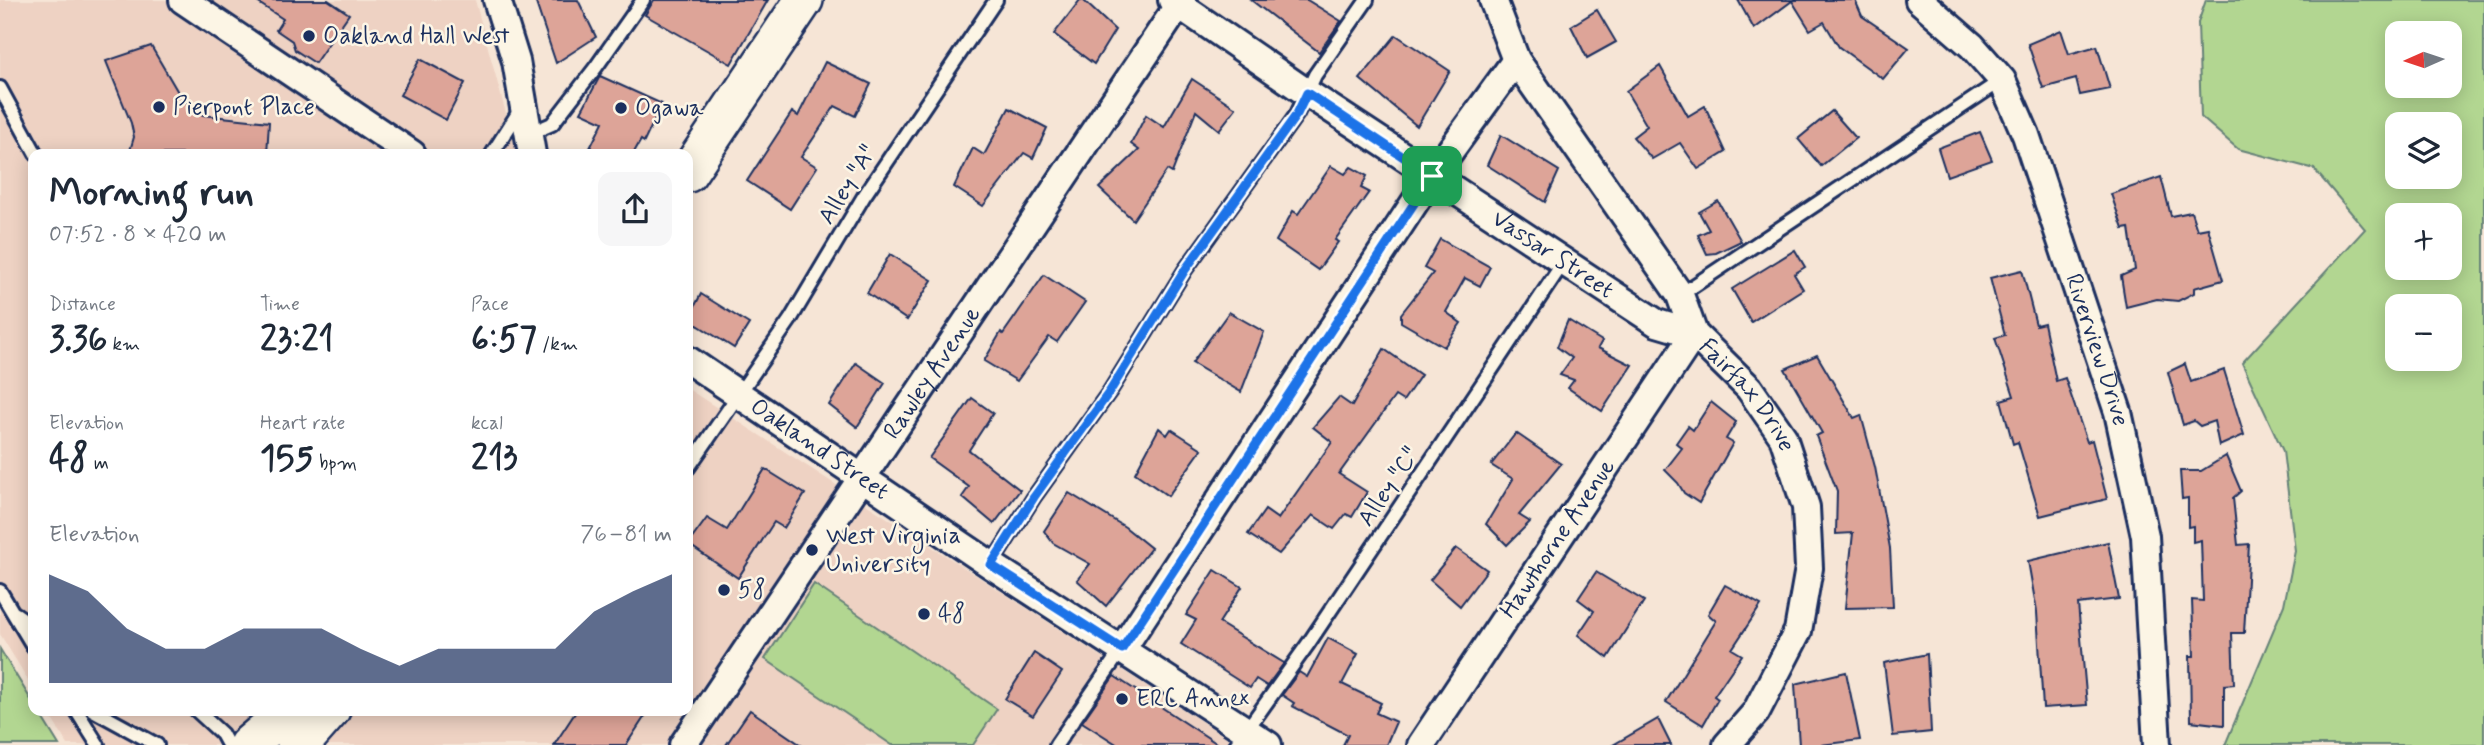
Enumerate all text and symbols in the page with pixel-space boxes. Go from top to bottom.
place label: Oakland Hall West [323,21,510,52]
north arrow [2385,21,2462,98]
map controls [2385,21,2462,371]
marker: Oakland Hall West [301,28,317,44]
place label: Pierpont Place [173,92,315,123]
place label: Ogawa [635,93,704,124]
marker: Pierpont Place [151,99,167,115]
marker: Ogawa [613,100,629,116]
button: layers [2385,112,2462,189]
street label: Alley "A" [811,139,885,231]
pin [1402,146,1462,206]
icon: arrive [1413,157,1451,195]
text: Morning run [49,169,254,218]
button: share [598,172,672,246]
street label: Vassar Street [1486,203,1620,306]
button: + [2385,203,2462,280]
text: 07:52 · 8 × 420 m [49,220,227,250]
street label: Riverview Drive [2058,270,2136,429]
text: Distance [49,292,116,317]
text: Time [260,292,300,317]
text: Pace [471,292,509,317]
button: − [2385,294,2462,371]
street label: Rawley Avenue [877,300,988,445]
text: 3.36 [49,317,107,363]
text: 23:21 [260,317,334,363]
text: 6:57 [471,317,537,363]
text: km [107,332,140,357]
text: /km [537,332,578,357]
street label: Fairfax Drive [1692,332,1802,455]
street label: Oakland Street [744,391,895,507]
text: Elevation [49,411,124,436]
text: Heart rate [260,411,345,436]
text: kcal [471,411,503,436]
text: 48 [49,436,89,482]
text: 155 [260,436,314,482]
text: 213 [471,436,517,482]
street label: Alley "C" [1351,441,1427,533]
text: m [89,451,109,476]
text: bpm [314,451,357,476]
street label: Hawthorne Avenue [1493,453,1623,625]
text: Elevation [49,520,140,550]
text: 76–81 m [580,520,672,550]
place label: West Virginia University [826,521,961,580]
marker: West Virginia University [804,542,820,558]
place label: 58 [738,575,766,606]
marker: 58 [716,582,732,598]
place label: 48 [938,599,965,630]
marker: 48 [916,606,932,622]
place label: ERC Annex [1136,684,1249,715]
marker: ERC Annex [1114,691,1130,707]

